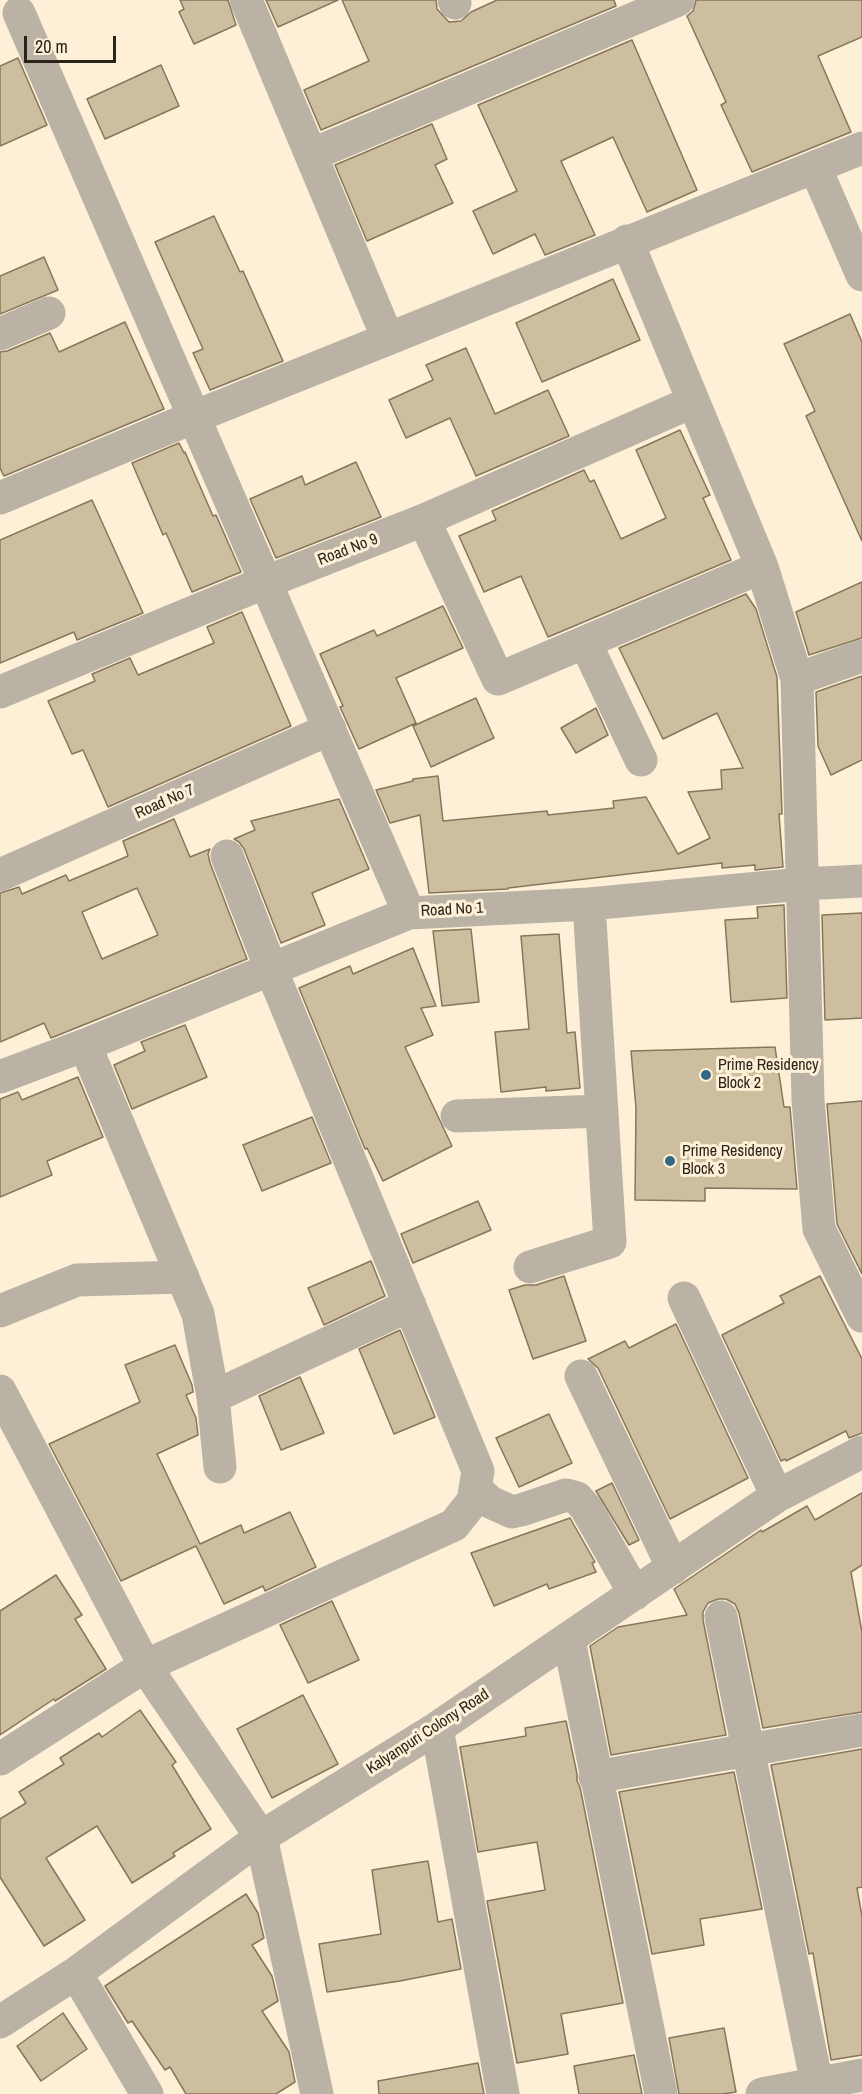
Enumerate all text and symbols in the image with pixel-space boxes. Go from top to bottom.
scale bar [27,24,118,62]
text: 20 m [35,34,68,59]
street label: Road No 9 [315,530,381,570]
street label: Road No 7 [132,780,198,824]
street label: Road No 1 [420,899,484,921]
place label: Prime Residency Block 2 [718,1056,819,1094]
marker: Prime Residency Block 2 [699,1068,713,1082]
place label: Prime Residency Block 3 [682,1142,783,1180]
marker: Prime Residency Block 3 [663,1154,677,1168]
street label: Kalyanpuri Colony Road [363,1685,493,1779]

